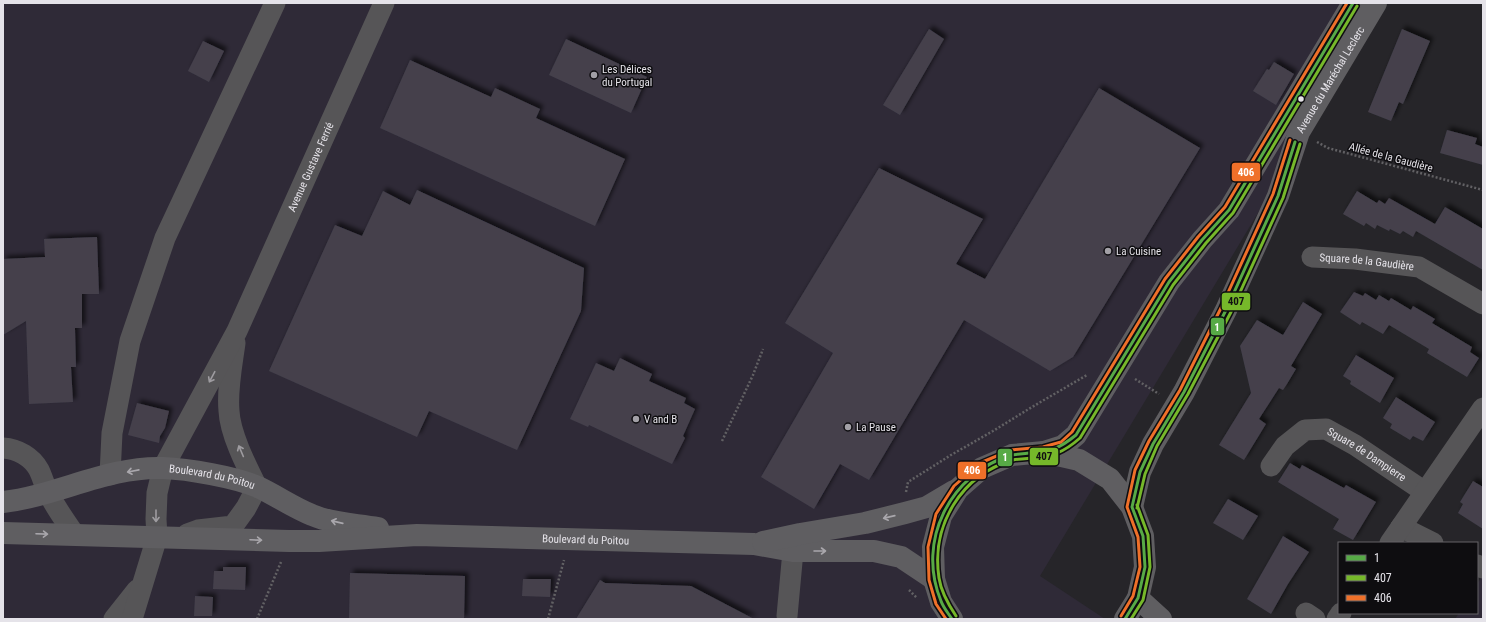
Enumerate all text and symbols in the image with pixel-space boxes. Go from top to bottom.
street label: Avenue du Maréchal Leclerc [1294,24,1367,136]
place label: Les Délices du Portugal [602,63,652,89]
marker: Les Délices du Portugal [589,70,599,80]
unlabelled marker [1296,94,1306,104]
street label: Avenue Gustave Ferrié [285,120,337,214]
street label: Allée de la Gaudière [1347,140,1434,175]
line badge: 406 [1231,162,1261,182]
text: 406 [1238,166,1255,179]
place label: La Cuisine [1116,245,1161,258]
marker: La Cuisine [1103,246,1113,256]
street label: Square de la Gaudière [1319,251,1415,273]
line badge: 407 [1221,292,1251,311]
text: 407 [1228,295,1245,308]
line badge: 1 [1210,317,1225,336]
text: 1 [1214,321,1220,334]
one-way arrow [207,371,215,383]
place label: V and B [644,413,677,426]
marker: V and B [631,414,641,424]
place label: La Pause [856,421,896,434]
marker: La Pause [843,422,853,432]
street label: Square de Dampierre [1325,425,1408,484]
one-way arrow [237,446,245,458]
line badge: 407 [1029,447,1059,466]
line badge: 1 [997,448,1013,467]
text: 407 [1036,450,1053,463]
text: 1 [1002,451,1008,464]
line badge: 406 [957,461,987,480]
street label: Boulevard du Poitou [169,462,257,492]
text: 406 [964,464,981,477]
one-way arrow [127,467,140,475]
one-way arrow [152,509,160,522]
one-way arrow [883,514,896,521]
one-way arrow [331,517,344,525]
one-way arrow [35,531,48,538]
street label: Boulevard du Poitou [542,532,629,548]
one-way arrow [249,536,262,544]
legend [1338,542,1478,614]
one-way arrow [813,547,826,555]
text: 1 [1374,551,1380,565]
text: 407 [1374,571,1392,585]
text: 406 [1374,591,1392,605]

